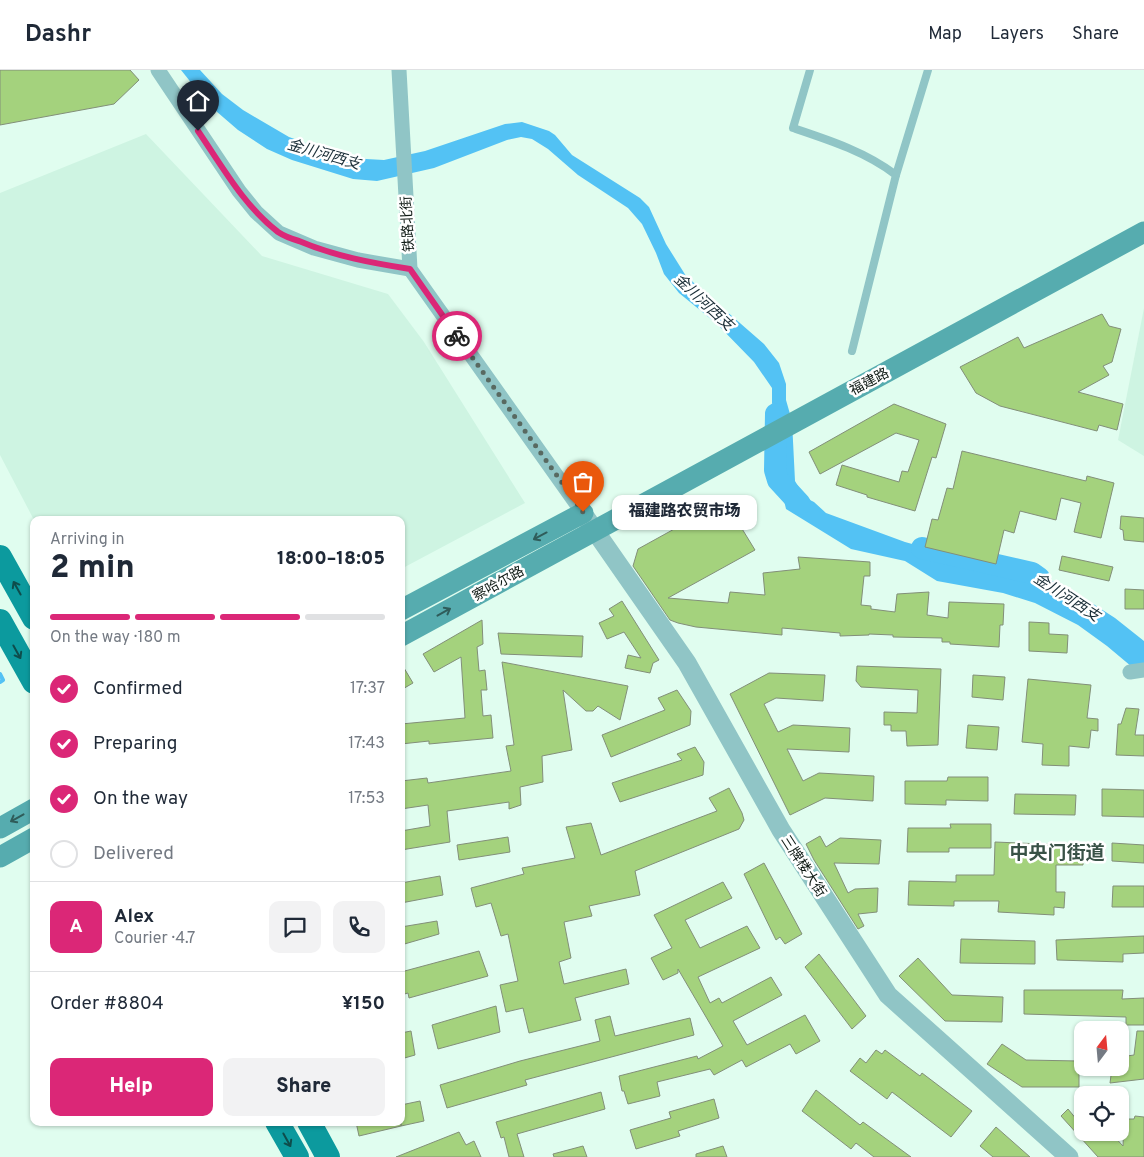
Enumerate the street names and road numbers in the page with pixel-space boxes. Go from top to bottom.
street label: 铁路北街 [398,196,418,252]
street label: 福建路 [847,365,892,400]
street label: 察哈尔路 [470,562,527,605]
street label: 三牌楼大街 [777,832,830,901]

